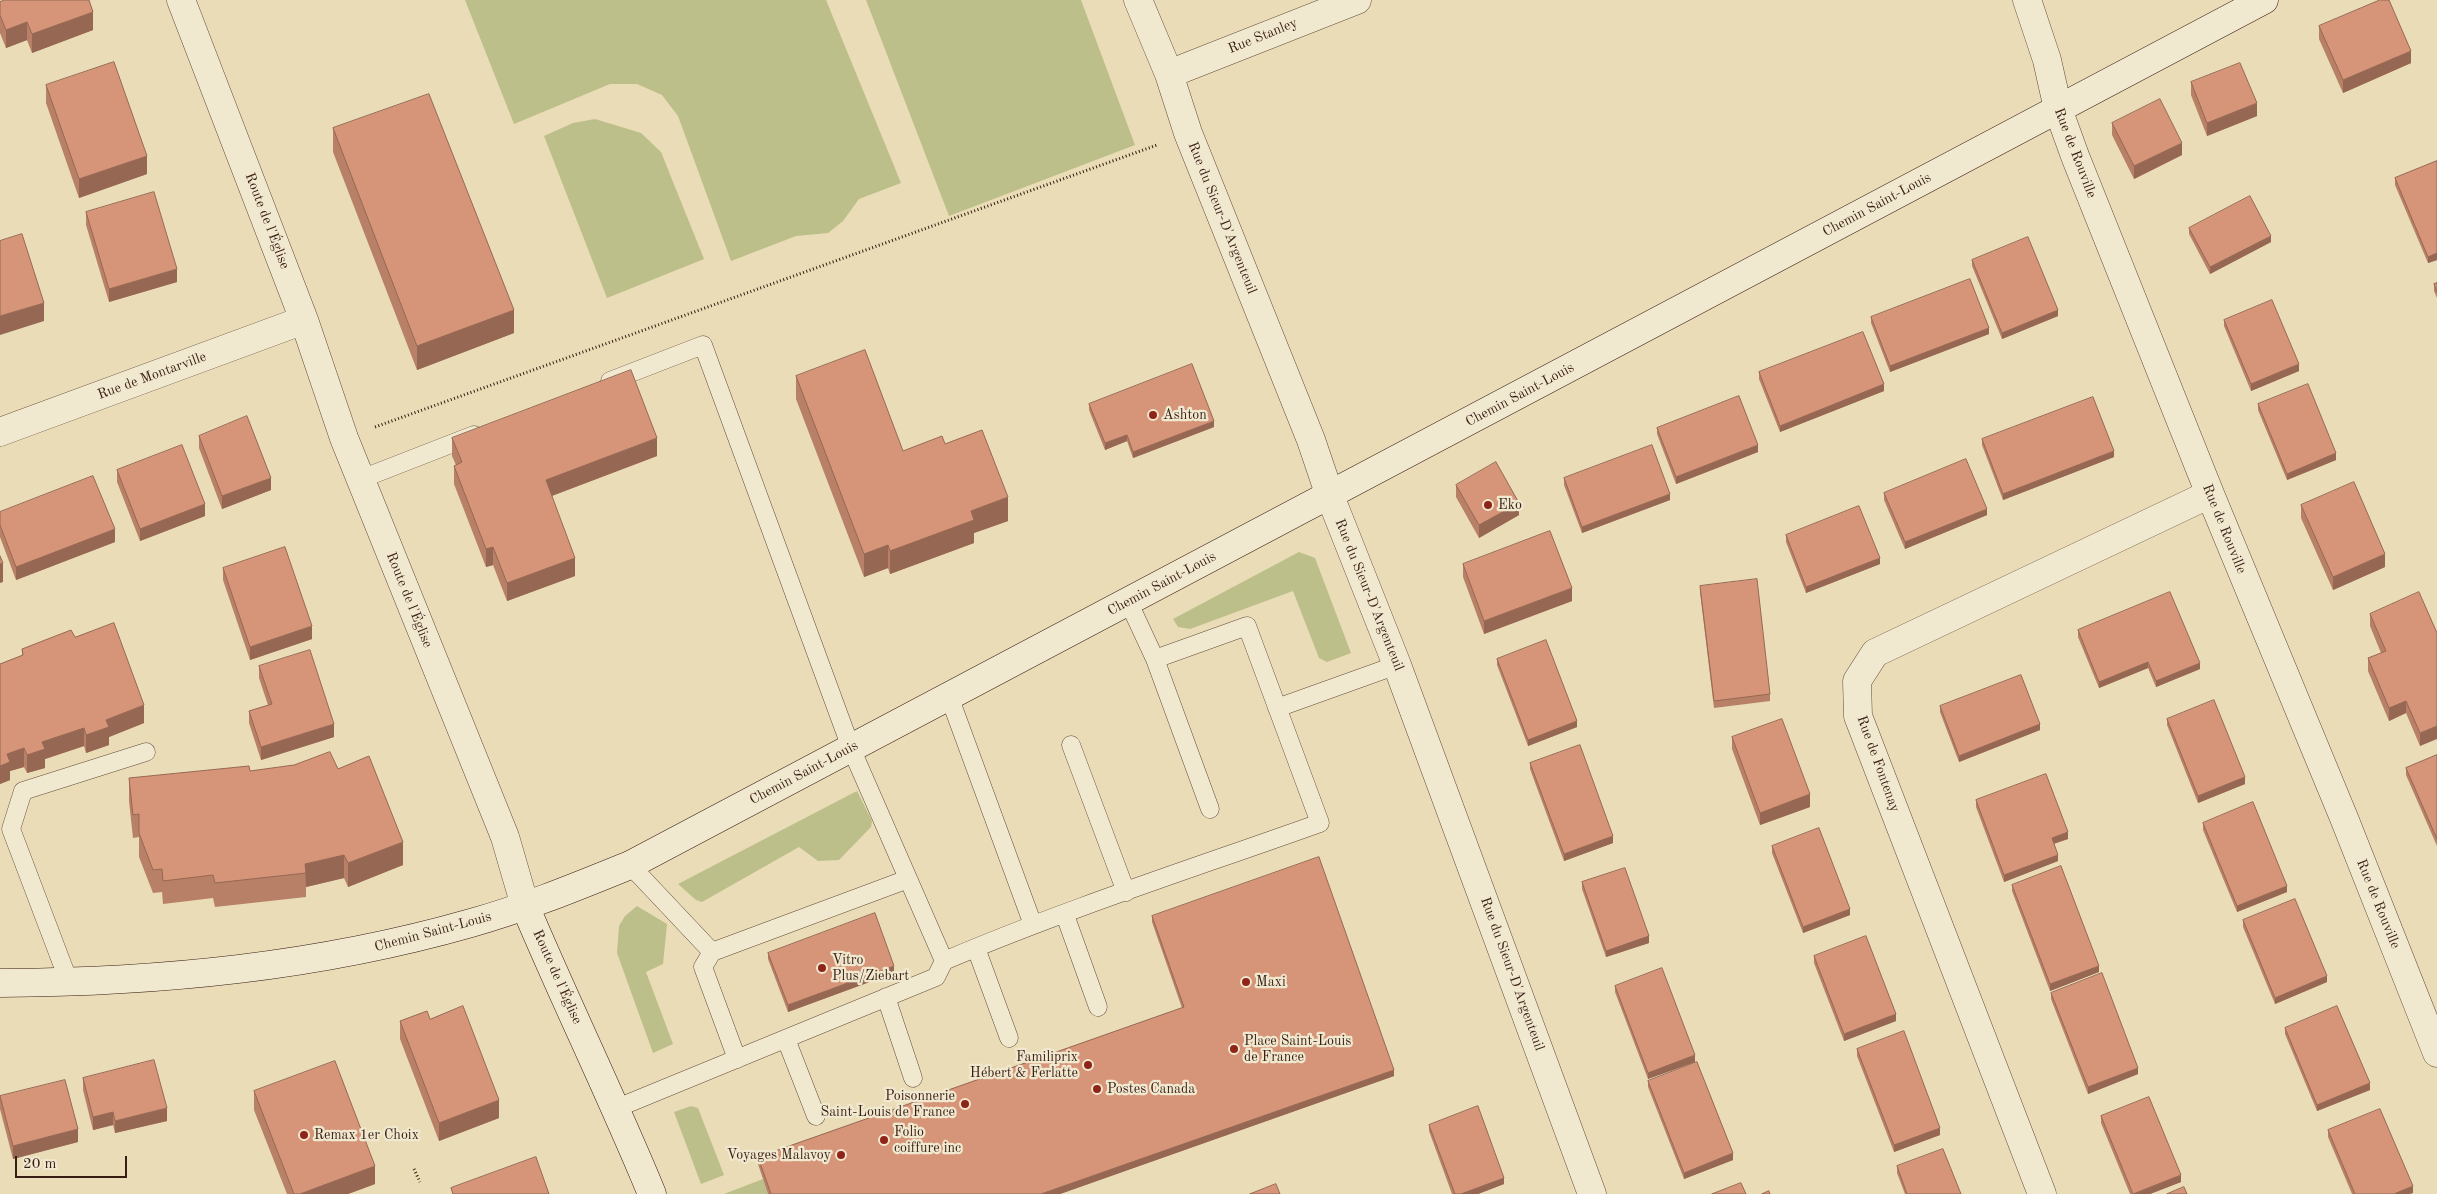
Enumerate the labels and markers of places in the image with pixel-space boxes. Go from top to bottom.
place label: Ashton [1163,407,1207,423]
marker: Ashton [1147,409,1159,421]
place label: Eko [1498,497,1522,513]
marker: Eko [1482,499,1494,511]
place label: Vitro Plus/Ziebart [832,952,909,984]
marker: Vitro Plus/Ziebart [816,962,828,974]
place label: Maxi [1256,974,1286,990]
marker: Maxi [1240,976,1252,988]
place label: Place Saint-Louis de France [1244,1033,1351,1066]
marker: Place Saint-Louis de France [1228,1043,1240,1055]
place label: Familiprix Hébert & Ferlatte [970,1049,1078,1082]
marker: Familiprix Hébert & Ferlatte [1082,1059,1094,1071]
place label: Postes Canada [1107,1081,1195,1097]
marker: Postes Canada [1091,1083,1103,1095]
place label: Poisonnerie Saint-Louis de France [821,1088,955,1120]
marker: Poisonnerie Saint-Louis de France [959,1098,971,1110]
place label: Folio coiffure inc [894,1124,961,1156]
place label: Remax 1er Choix [314,1127,419,1143]
marker: Remax 1er Choix [298,1129,310,1141]
marker: Folio coiffure inc [878,1134,890,1146]
place label: Voyages Malavoy [727,1147,831,1163]
marker: Voyages Malavoy [835,1149,847,1161]

